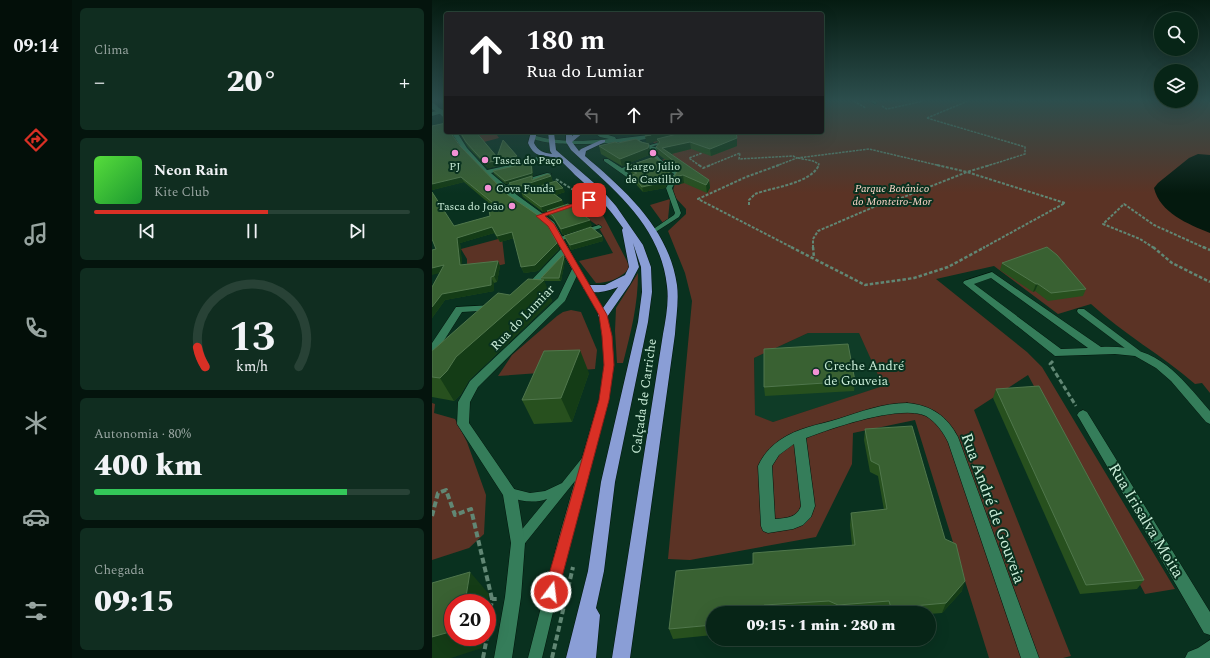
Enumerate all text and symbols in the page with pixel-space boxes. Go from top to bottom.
map controls [1154,12,1198,108]
button: search [1154,12,1198,56]
text: 180 m [526,19,605,62]
icon: ahead [460,28,512,80]
text: 09:14 [13,33,59,60]
text: Clima [94,40,129,60]
text: Rua do Lumiar [526,58,644,85]
text: 20° [227,59,278,105]
button: layers [1154,64,1198,108]
text: − [94,66,105,99]
text: + [399,66,410,99]
icon: left [581,104,603,126]
icon: ahead [623,104,645,126]
icon: right [665,104,687,126]
icon: directions [22,126,50,154]
marker: PJ [450,148,460,158]
marker: Largo Júlio de Castilho [648,148,658,158]
place label: Tasca do Paço [493,152,562,169]
marker: Tasca do Paço [480,155,490,165]
place label: PJ [449,158,461,175]
place label: Largo Júlio de Castilho [625,158,681,188]
text: Neon Rain [154,159,228,182]
place label: Cova Funda [496,180,555,197]
park label: Parque Botânico do Monteiro-Mor [852,180,932,210]
text: Kite Club [154,182,209,202]
marker: Cova Funda [483,183,493,193]
pin [572,183,606,217]
icon: arrive [578,189,600,211]
place label: Tasca do João [437,198,504,215]
marker: Tasca do João [507,201,517,211]
icon: music [22,220,50,248]
icon: previous [136,220,158,242]
icon: pause [241,220,263,242]
icon: next [346,220,368,242]
street label: Rua do Lumiar [486,280,560,355]
text: 13 [229,306,275,369]
icon: phone [22,314,50,342]
street label: Calçada de Carriche [626,337,662,455]
text: km/h [236,356,268,378]
place label: Creche André de Gouveia [824,356,904,391]
marker: Creche André de Gouveia [811,367,821,377]
icon: climate [22,409,50,437]
text: Autonomia · 80% [94,424,191,444]
street label: Rua André de Gouveia [955,430,1032,587]
text: 400 km [94,443,202,489]
street label: Rua Irisalva Moita [1102,458,1190,583]
icon: car [22,503,50,531]
text: Chegada [94,560,144,580]
position arrow [530,571,572,613]
text: 09:15 [94,579,174,625]
speed limit sign: 20 [444,594,496,646]
icon: filters [22,597,50,625]
text: 09:15 · 1 min · 280 m [747,614,895,637]

